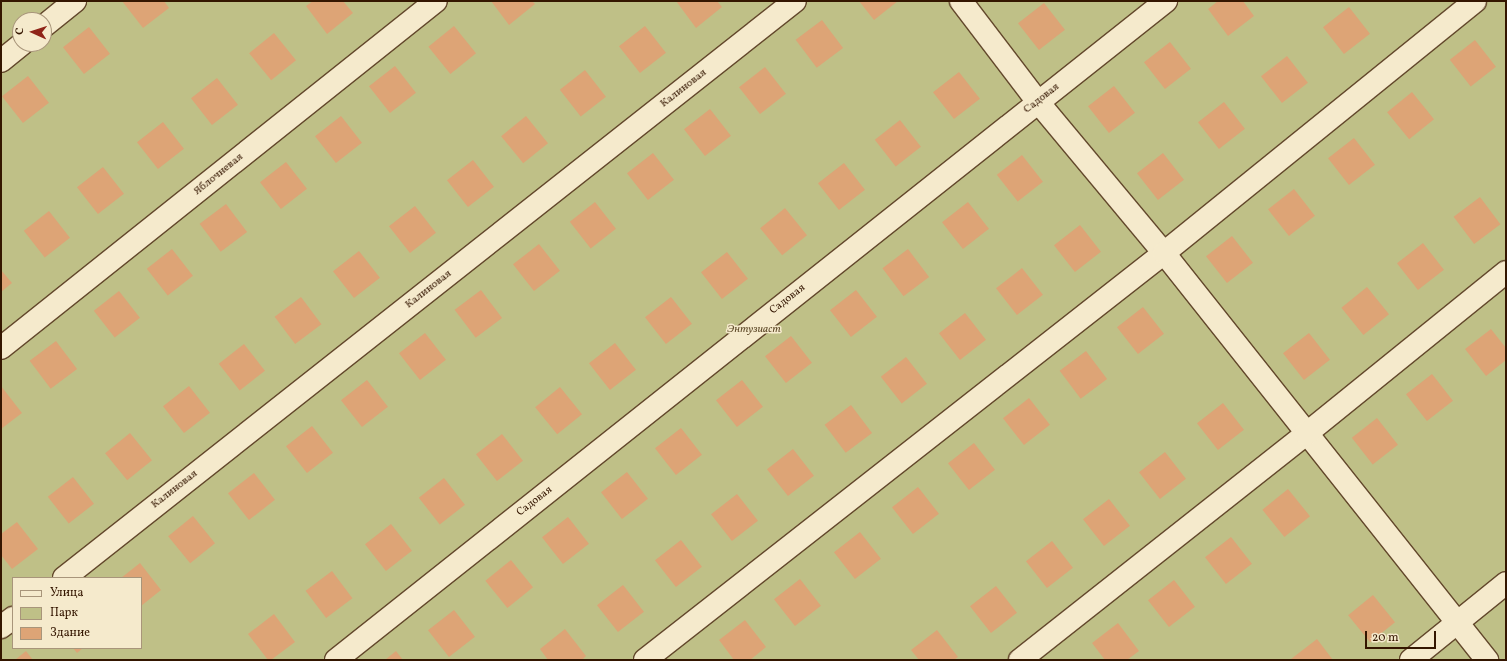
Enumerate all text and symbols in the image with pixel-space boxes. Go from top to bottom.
north arrow [12,12,52,52]
text: С [13,27,28,35]
street label: Калиновая [658,67,710,111]
street label: Садовая [1022,81,1062,117]
street label: Яблочневая [192,151,246,199]
street label: Калиновая [403,268,455,312]
street label: Садовая [768,282,808,318]
park label: Энтузиаст [727,323,781,337]
street label: Калиновая [149,468,201,512]
street label: Садовая [515,484,555,520]
legend [12,577,142,649]
text: Улица [50,585,83,601]
text: Парк [50,605,78,621]
scale bar [1367,623,1438,649]
text: Здание [50,625,90,641]
text: 20 m [1372,630,1399,646]

